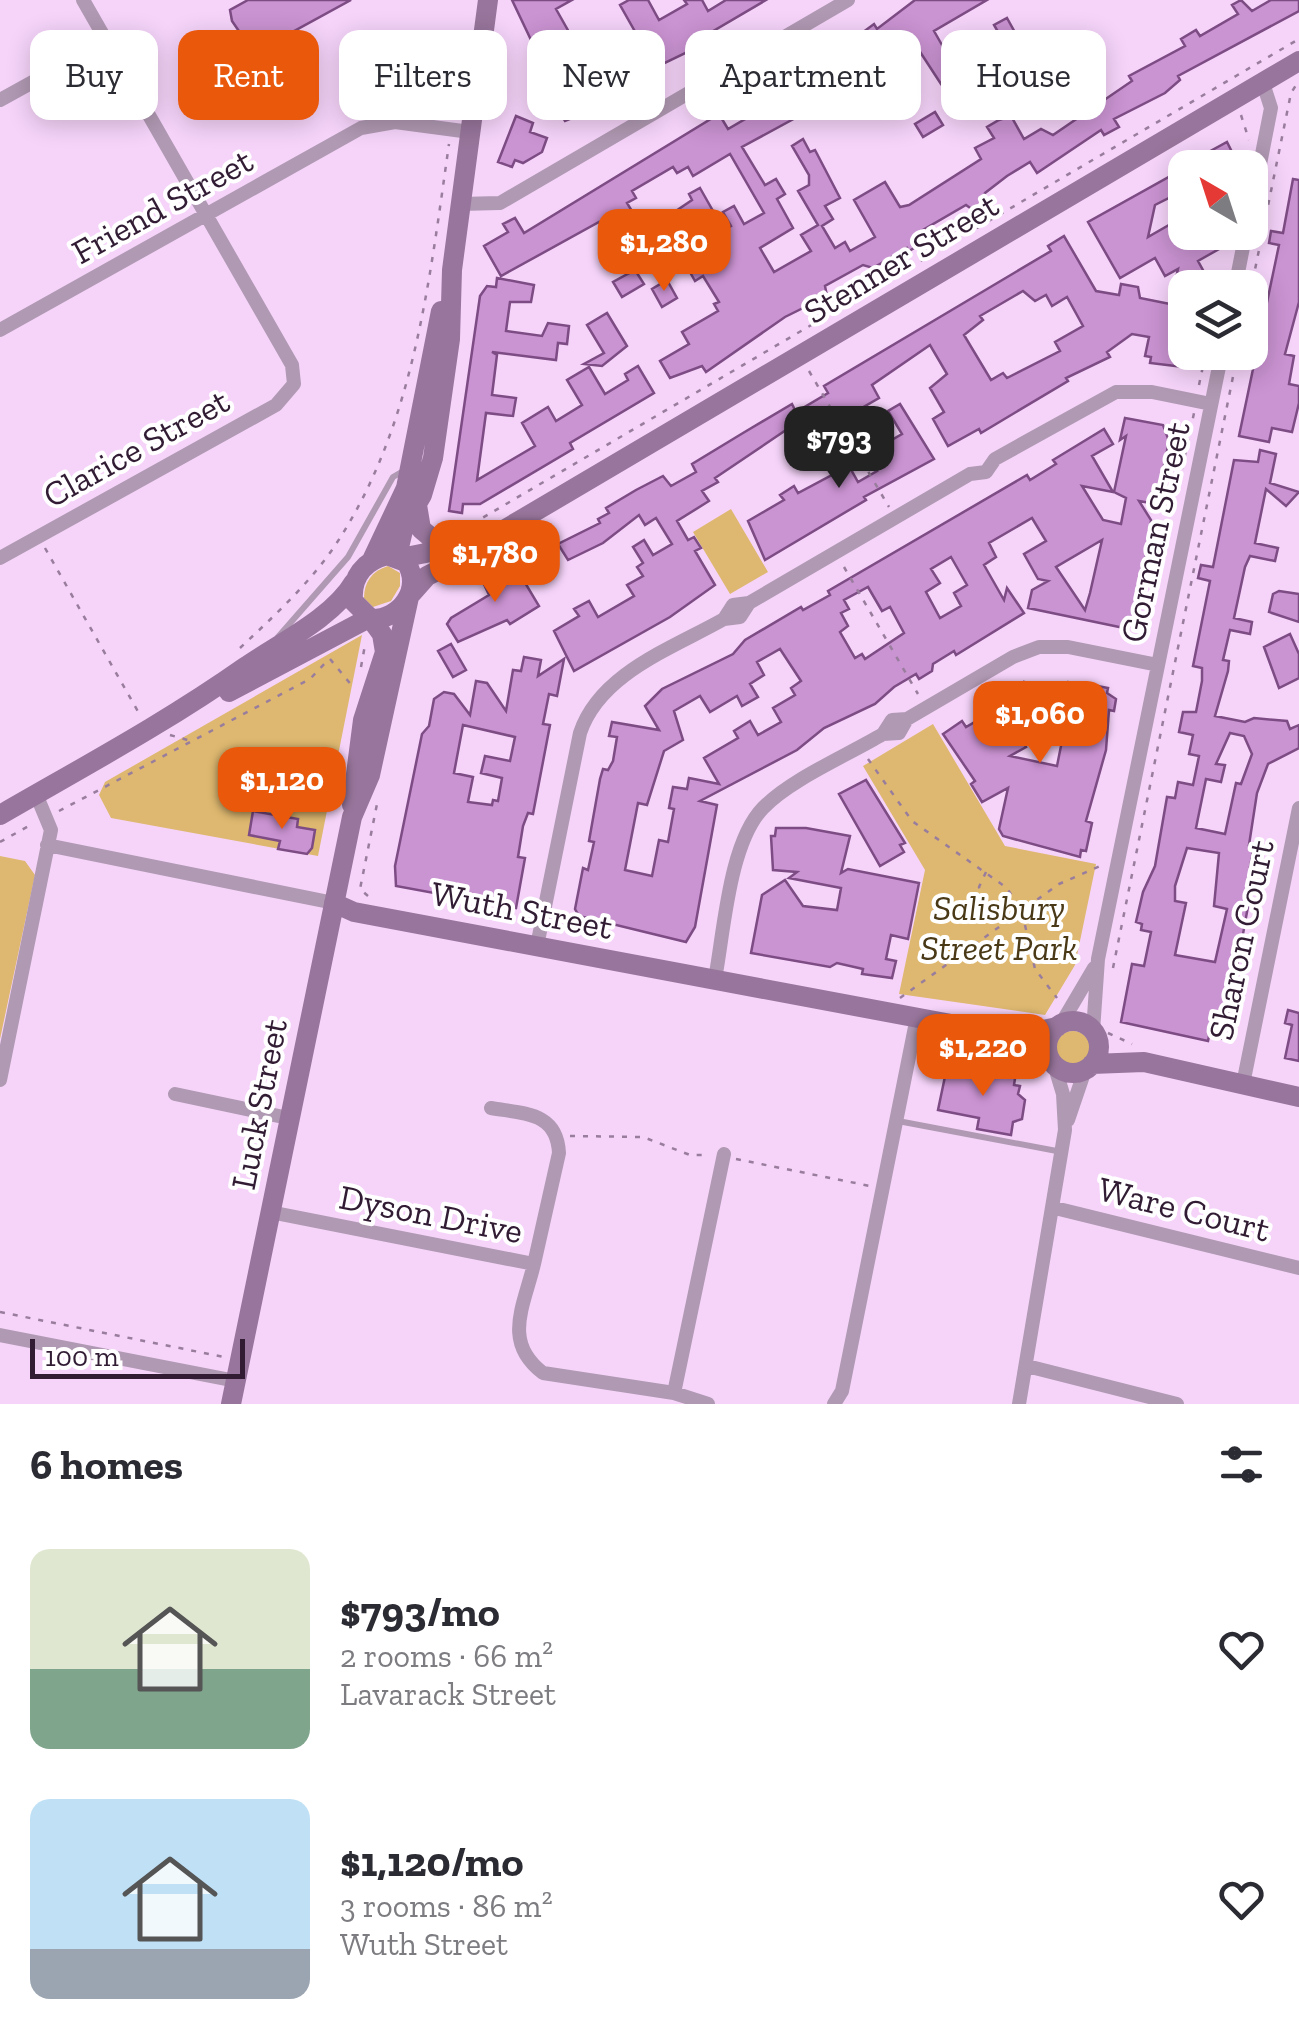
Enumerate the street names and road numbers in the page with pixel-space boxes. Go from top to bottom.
street label: Friend Street [64,139,260,273]
street label: Stenner Street [796,184,1006,332]
street label: Clarice Street [36,380,236,516]
street label: Gorman Street [1111,418,1199,646]
street label: Sharon Court [1199,836,1283,1044]
street label: Wuth Street [428,872,616,948]
street label: Luck Street [222,1015,296,1193]
street label: Ware Court [1094,1167,1274,1251]
street label: Dyson Drive [336,1176,526,1252]

